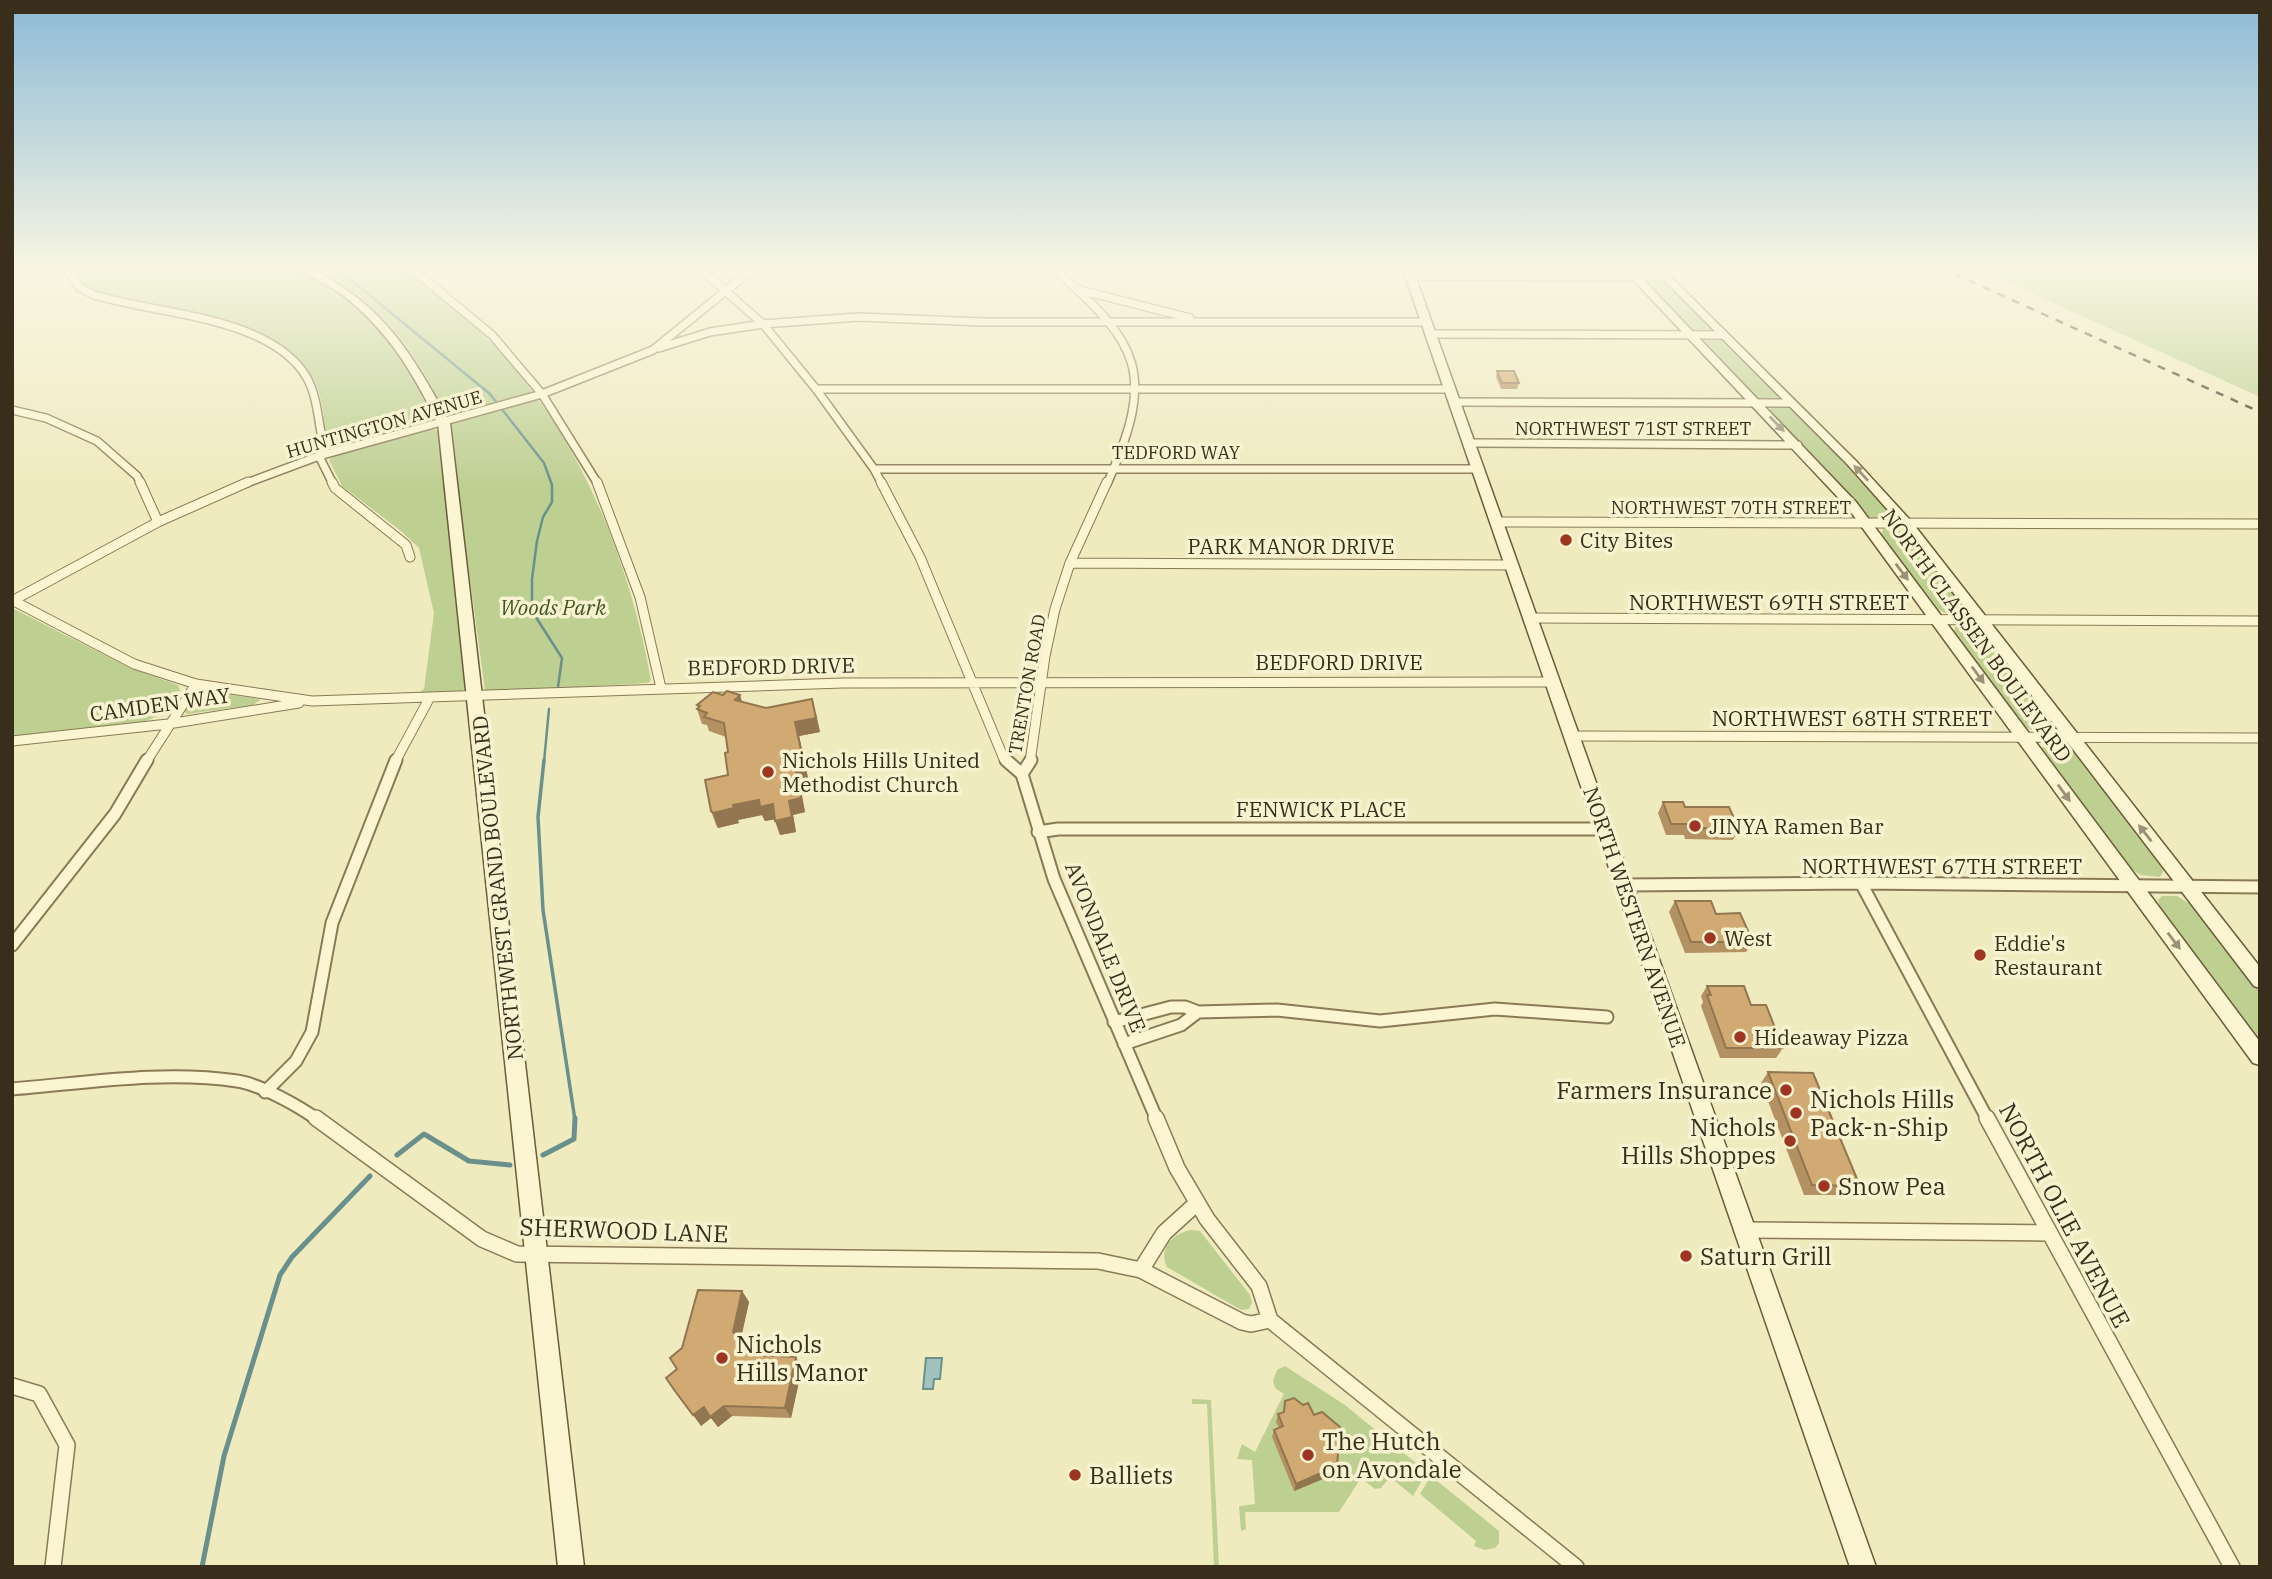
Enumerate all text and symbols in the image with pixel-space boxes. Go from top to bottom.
street label: HUNTINGTON AVENUE [284,385,484,463]
one-way arrow [1769,415,1785,432]
street label: NORTHWEST 71ST STREET [1515,417,1752,440]
street label: TEDFORD WAY [1112,441,1241,464]
one-way arrow [1854,465,1870,482]
street label: NORTHWEST 70TH STREET [1611,496,1851,519]
street label: NORTH CLASSEN BOULEVARD [1876,503,2078,767]
place label: City Bites [1580,526,1673,554]
street label: PARK MANOR DRIVE [1187,532,1395,560]
marker: City Bites [1558,532,1574,548]
one-way arrow [1895,563,1909,581]
street label: NORTHWEST 69TH STREET [1629,588,1909,616]
park label: Woods Park [500,593,607,621]
street label: TRENTON ROAD [1003,612,1051,756]
street label: BEDFORD DRIVE [1255,648,1423,676]
street label: BEDFORD DRIVE [687,651,855,681]
one-way arrow [1971,666,1985,684]
street label: CAMDEN WAY [88,680,232,728]
street label: NORTHWEST 68TH STREET [1712,704,1992,732]
street label: NORTHWEST GRAND BOULEVARD [465,714,529,1062]
place label: Nichols Hills United Methodist Church [782,746,980,798]
marker: Nichols Hills United Methodist Church [760,764,776,780]
street label: NORTH WESTERN AVENUE [1577,783,1693,1051]
one-way arrow [2057,784,2071,802]
street label: FENWICK PLACE [1236,795,1406,823]
place label: JINYA Ramen Bar [1709,812,1884,840]
marker: JINYA Ramen Bar [1687,818,1703,834]
one-way arrow [2139,824,2153,842]
street label: NORTHWEST 67TH STREET [1802,852,2082,880]
street label: AVONDALE DRIVE [1059,858,1153,1036]
place label: West [1724,924,1772,952]
place label: Eddie's Restaurant [1994,929,2103,981]
marker: West [1702,930,1718,946]
one-way arrow [2166,932,2180,950]
marker: Eddie's Restaurant [1972,947,1988,963]
place label: Hideaway Pizza [1754,1023,1909,1051]
marker: Hideaway Pizza [1732,1029,1748,1045]
place label: Farmers Insurance [1556,1074,1772,1106]
marker: Farmers Insurance [1778,1082,1794,1098]
place label: Nichols Hills Pack-n-Ship [1810,1083,1954,1143]
street label: NORTH OLIE AVENUE [1992,1097,2138,1333]
marker: Nichols Hills Pack-n-Ship [1788,1105,1804,1121]
place label: Nichols Hills Shoppes [1621,1111,1776,1171]
marker: Nichols Hills Shoppes [1782,1133,1798,1149]
place label: Snow Pea [1838,1170,1946,1202]
marker: Snow Pea [1816,1178,1832,1194]
street label: SHERWOOD LANE [519,1210,729,1250]
place label: Saturn Grill [1700,1240,1832,1272]
marker: Saturn Grill [1678,1248,1694,1264]
place label: Nichols Hills Manor [736,1328,868,1388]
marker: Nichols Hills Manor [714,1350,730,1366]
place label: The Hutch on Avondale [1322,1425,1462,1485]
marker: The Hutch on Avondale [1300,1447,1316,1463]
place label: Balliets [1089,1459,1173,1491]
marker: Balliets [1067,1467,1083,1483]

